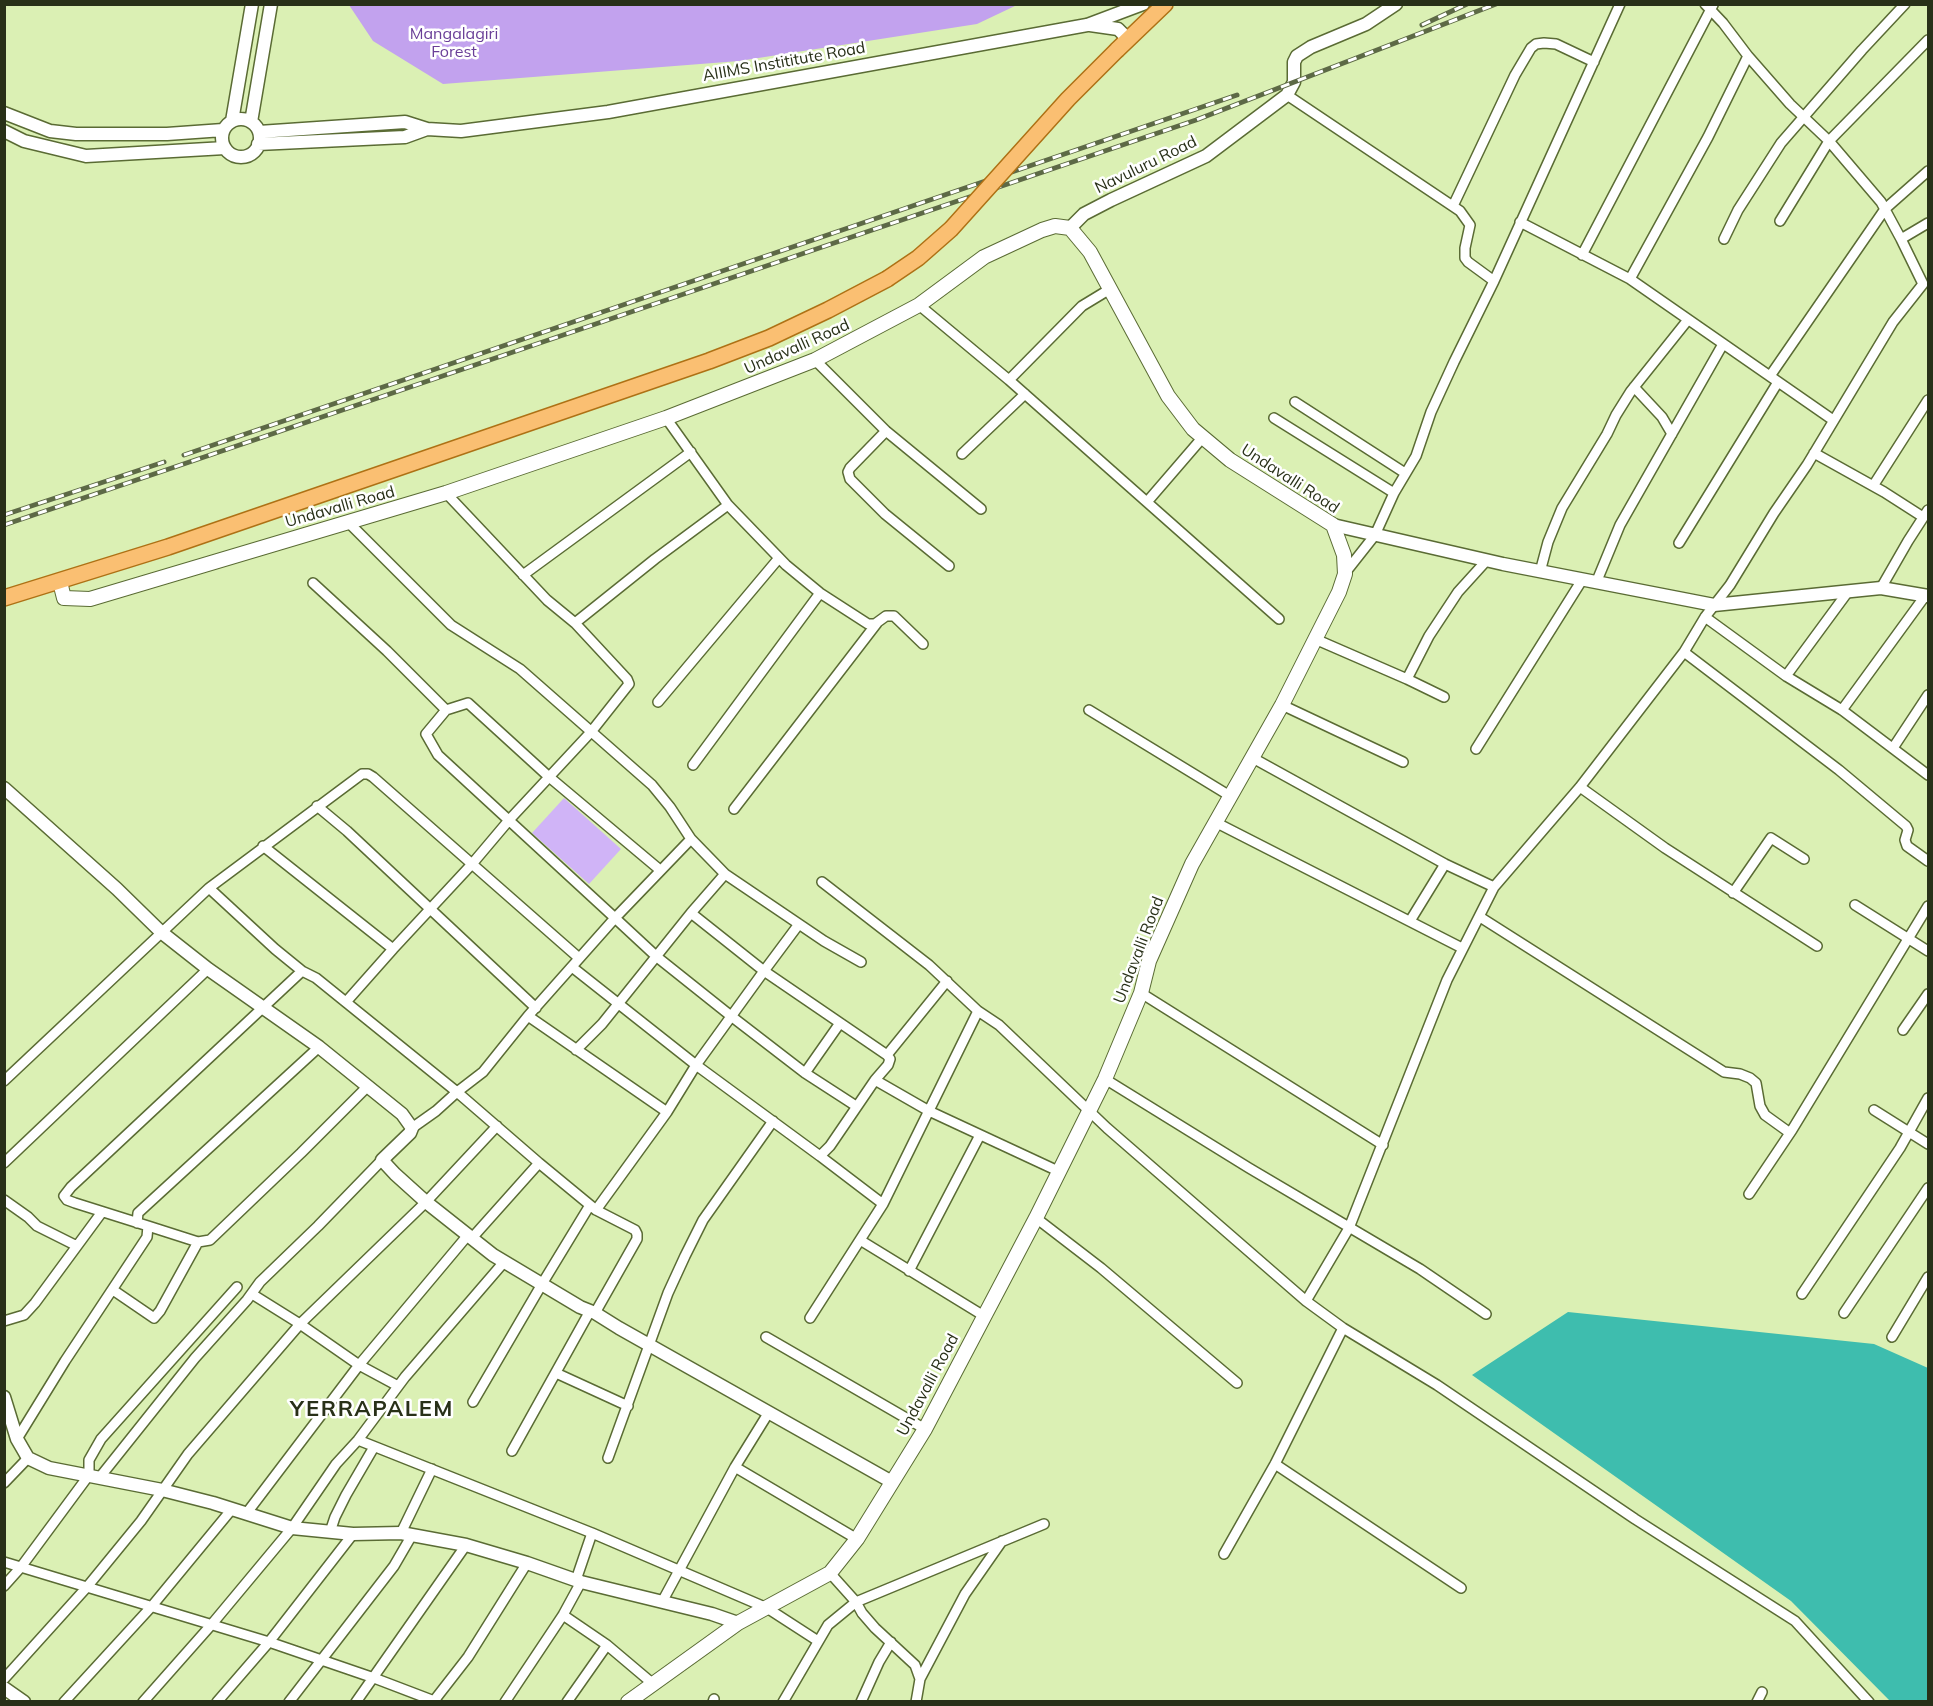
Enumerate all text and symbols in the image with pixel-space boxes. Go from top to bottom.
park label: Mangalagiri Forest [410,24,498,62]
street label: AIIIMS Instititute Road [701,38,867,86]
street label: Navuluru Road [1092,132,1200,198]
street label: Undavalli Road [742,315,852,379]
street label: Undavalli Road [1237,440,1343,518]
street label: Undavalli Road [283,482,397,532]
street label: Undavalli Road [1110,894,1168,1006]
street label: Undavalli Road [893,1331,963,1439]
district label: YERRAPALEM [290,1396,454,1422]

